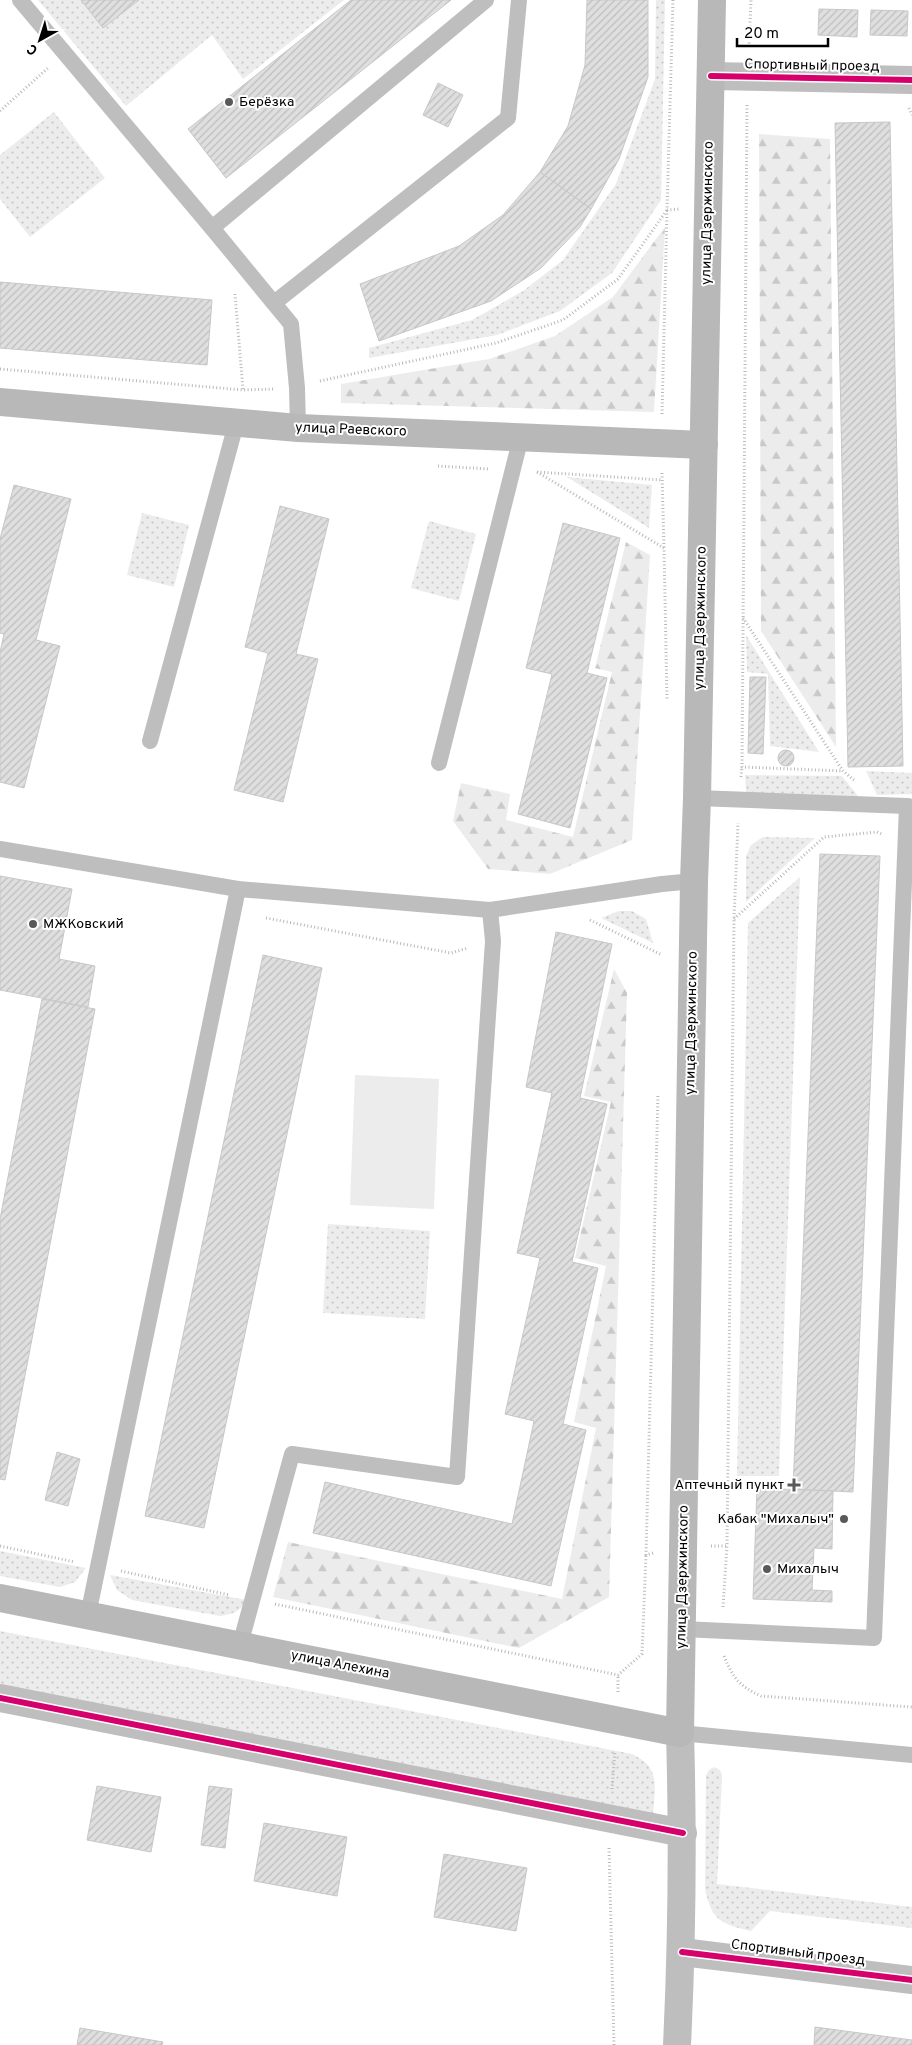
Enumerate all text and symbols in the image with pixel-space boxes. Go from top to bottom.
north arrow [15,15,65,65]
scale bar [737,15,828,47]
text: 20 m [744,25,779,44]
text: С [24,39,42,58]
street label: Спортивный проезд [744,56,880,76]
place label: Берёзка [239,94,294,111]
marker: Берёзка [223,96,235,108]
street label: улица Дзержинского [698,141,718,285]
street label: улица Раевского [295,420,407,440]
street label: улица Дзержинского [691,546,711,690]
place label: МЖКовский [43,916,124,933]
marker: МЖКовский [27,918,39,930]
street label: улица Дзержинского [682,951,702,1095]
place label: Аптечный пункт [675,1477,784,1494]
marker: Аптечный пункт [788,1479,800,1491]
street label: улица Дзержинского [673,1505,693,1649]
place label: Кабак "Михалыч" [718,1511,834,1528]
marker: Кабак "Михалыч" [838,1513,850,1525]
place label: Михалыч [777,1561,839,1578]
marker: Михалыч [761,1563,773,1575]
street label: улица Алехина [289,1647,391,1683]
street label: Спортивный проезд [730,1936,866,1970]

